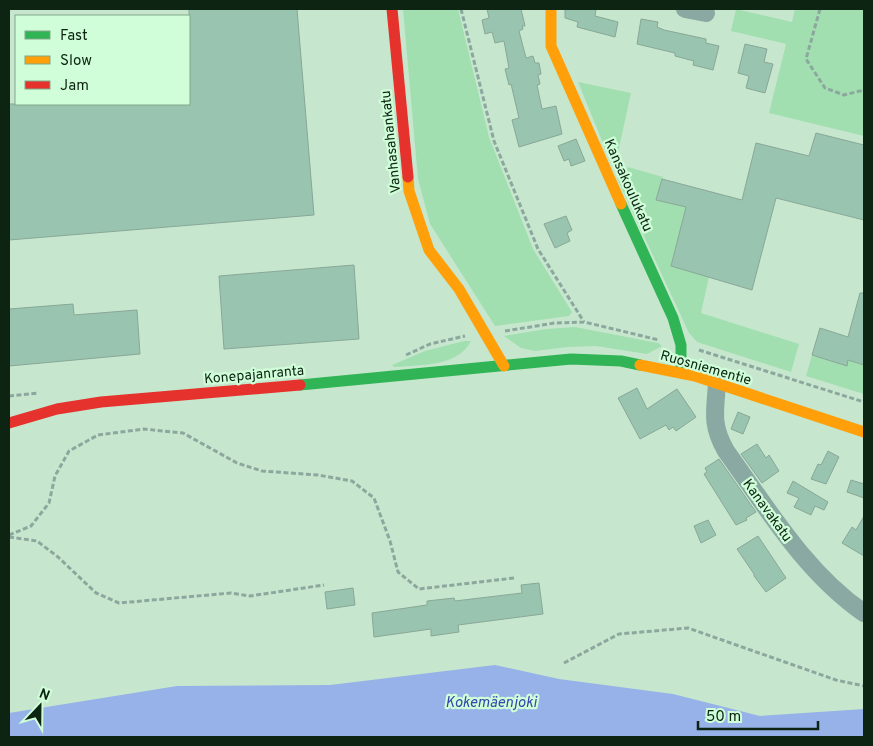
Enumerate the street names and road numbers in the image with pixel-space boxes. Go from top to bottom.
street label: Vanhasahankatu [378,90,405,194]
street label: Kansakoulukatu [600,137,656,235]
street label: Ruosniementie [658,347,753,390]
street label: Konepajanranta [203,363,305,388]
street label: Kanavakatu [738,476,795,545]

